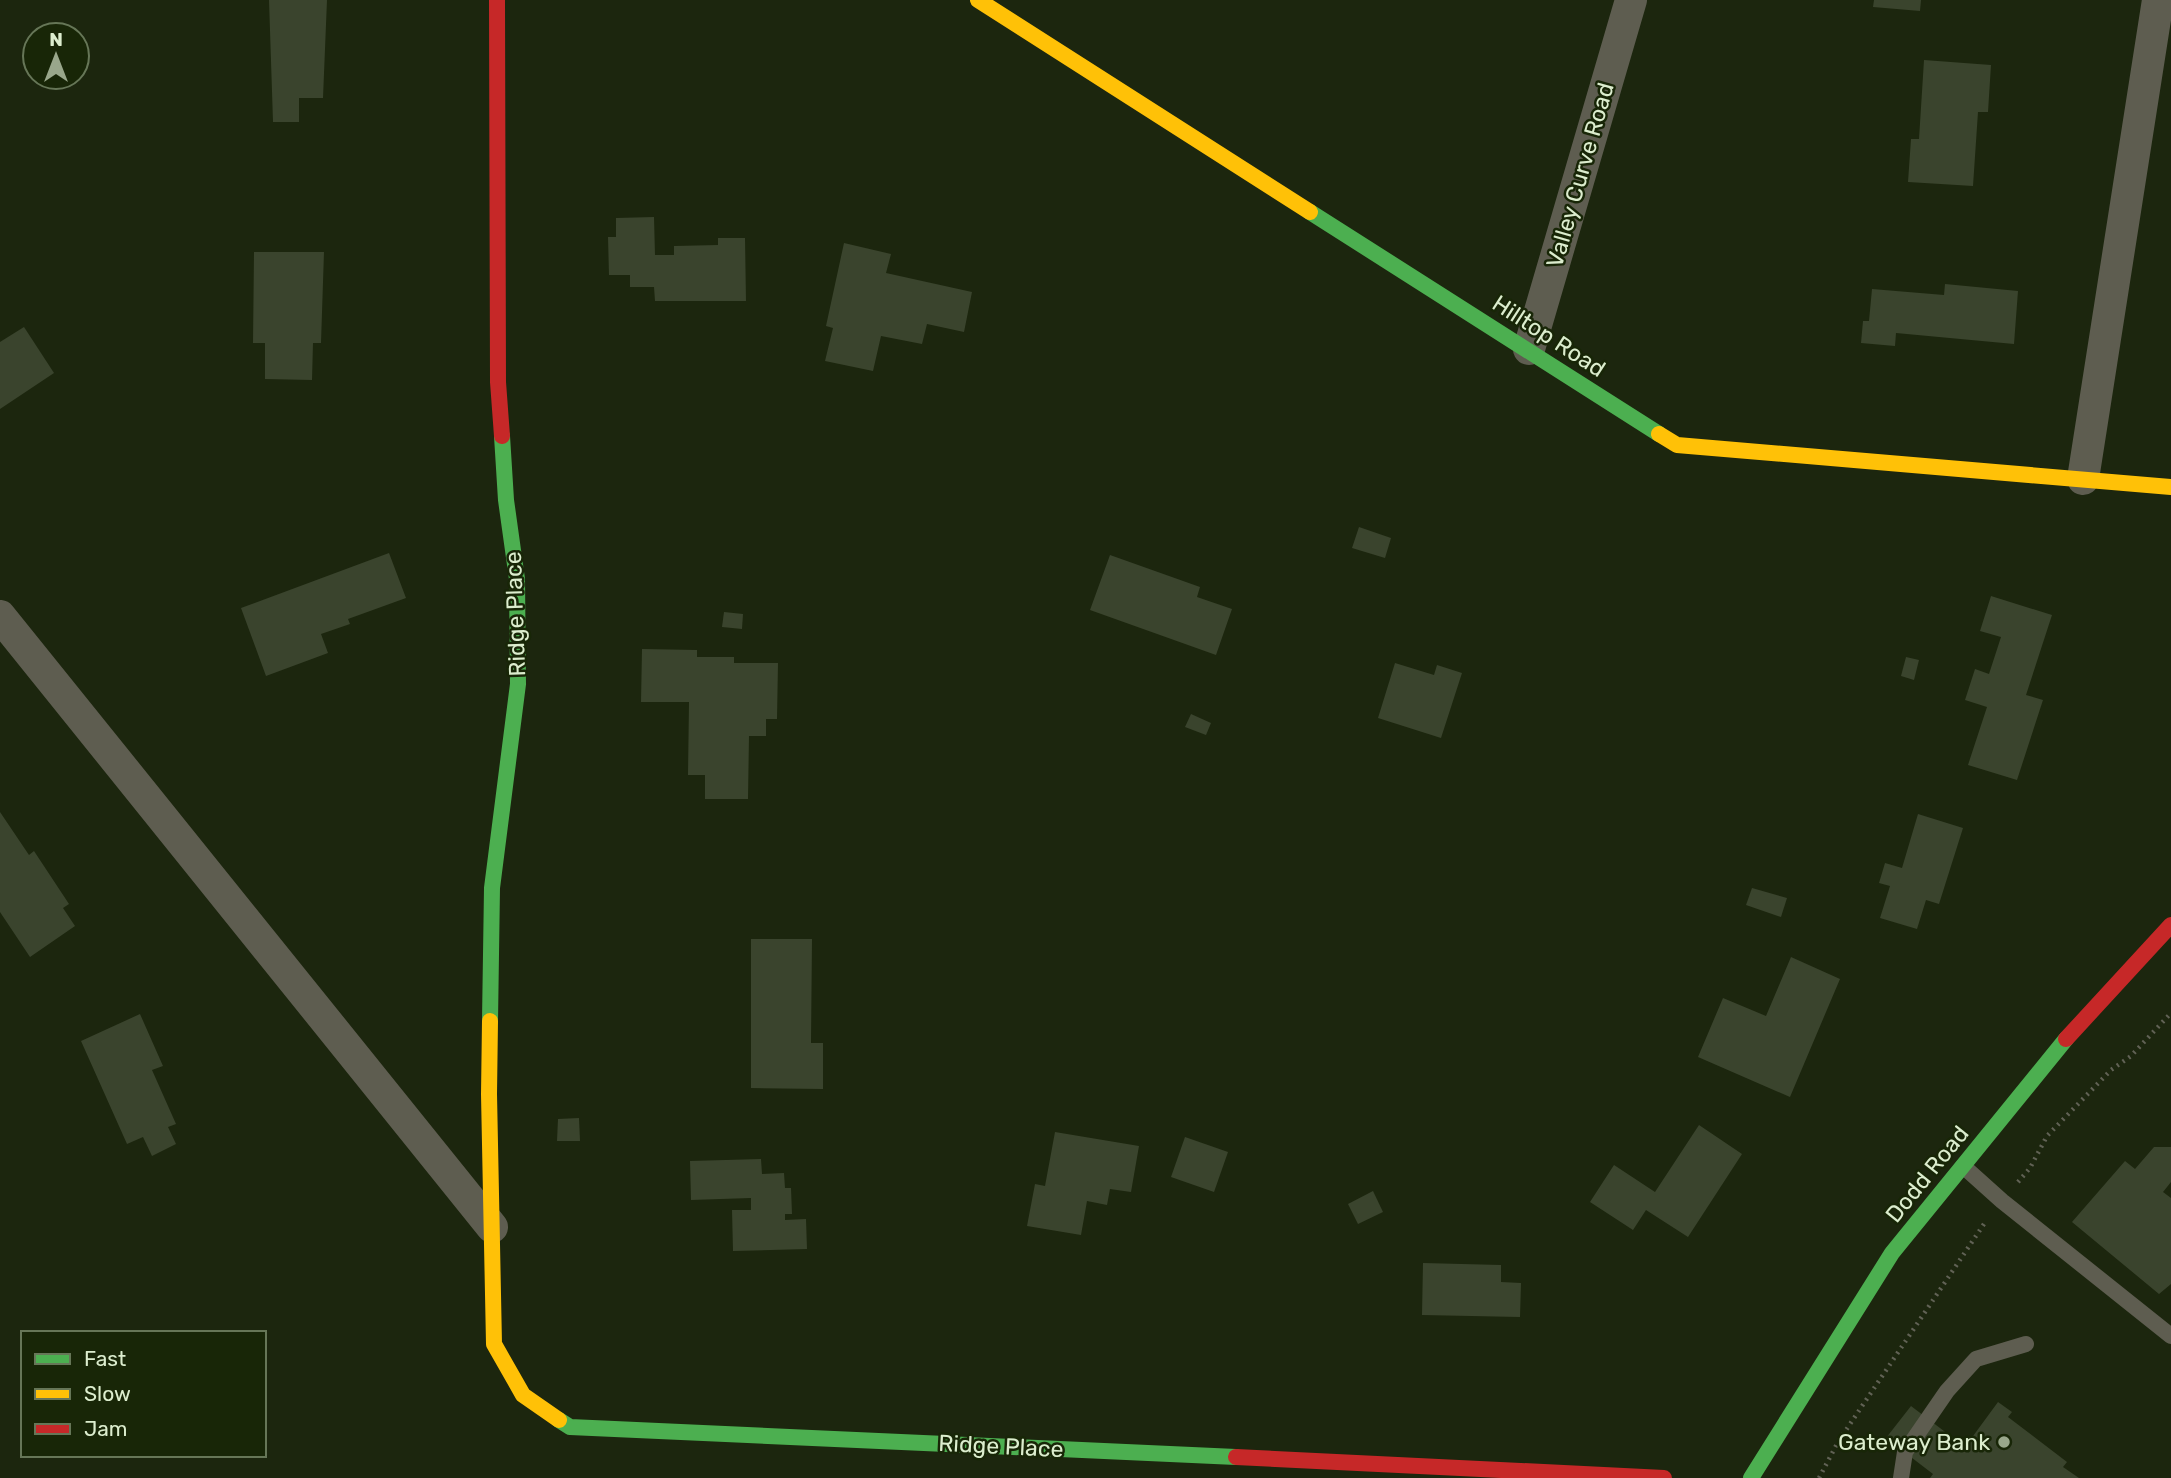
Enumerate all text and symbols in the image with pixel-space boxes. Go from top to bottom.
north arrow [21,21,91,91]
text: N [49,28,63,51]
street label: Valley Curve Road [1540,79,1620,271]
street label: Hilltop Road [1487,289,1611,383]
street label: Ridge Place [499,551,531,677]
street label: Dodd Road [1879,1120,1975,1228]
legend [21,1331,266,1457]
text: Fast [84,1346,126,1371]
text: Slow [84,1381,131,1406]
text: Jam [84,1416,128,1441]
place label: Gateway Bank [1838,1428,1990,1456]
street label: Ridge Place [938,1429,1064,1463]
marker: Gateway Bank [1996,1434,2012,1450]

